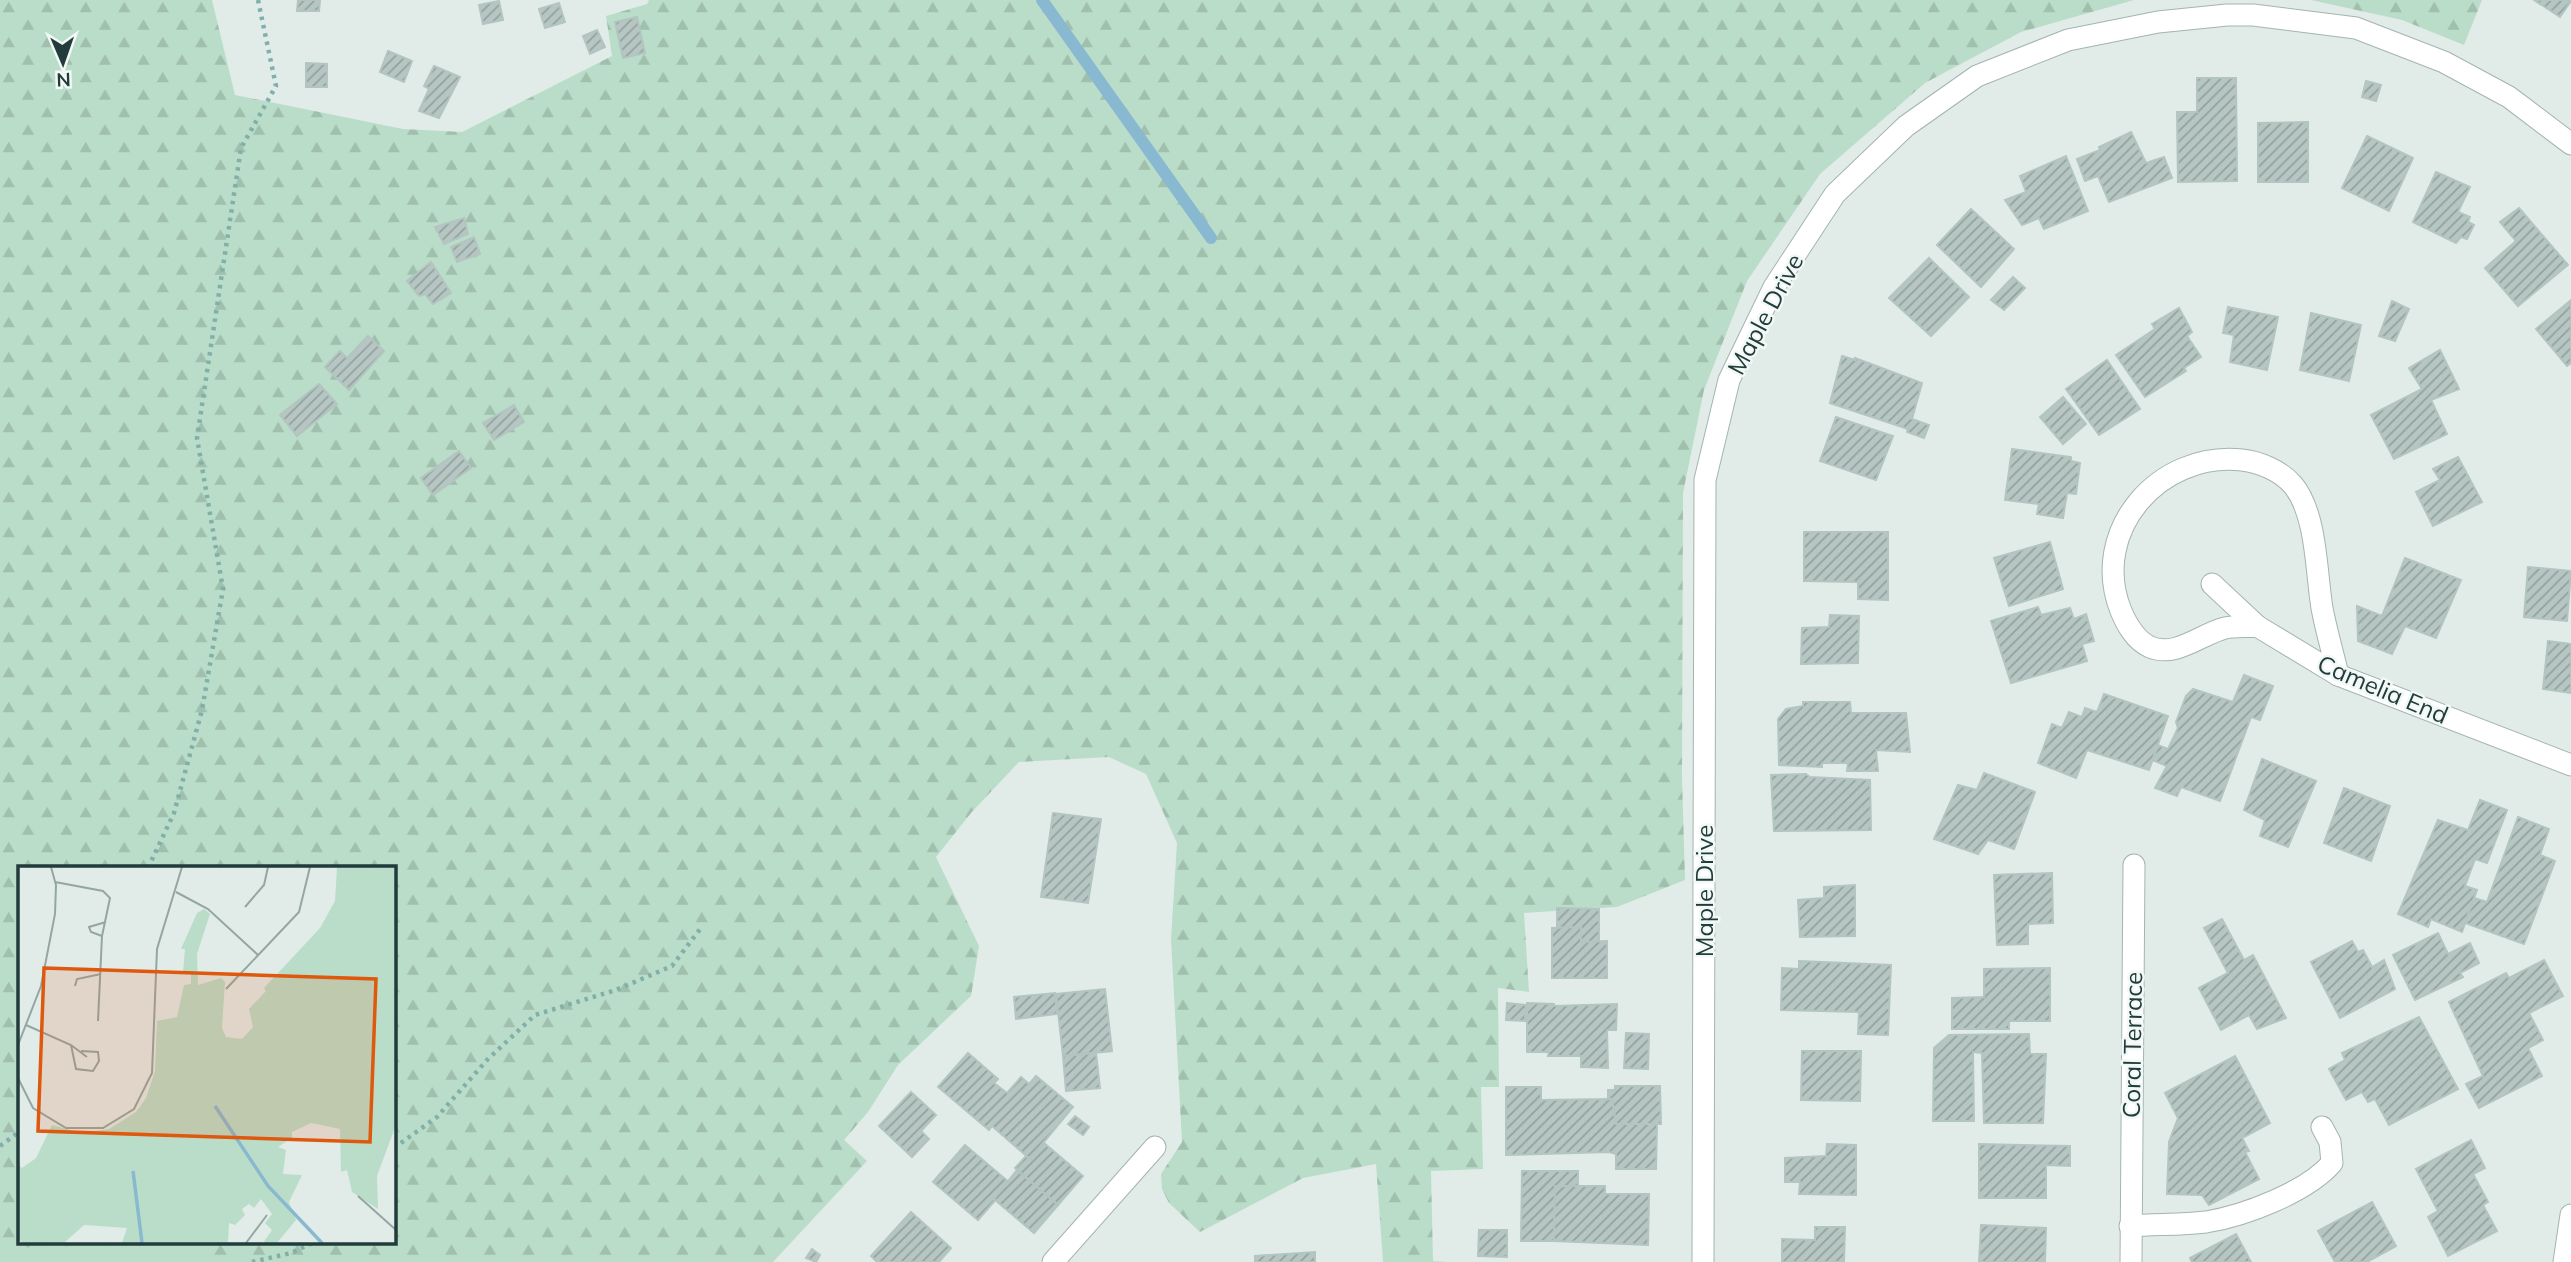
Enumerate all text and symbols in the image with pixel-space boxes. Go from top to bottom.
north arrow [28,28,98,98]
text: N [56,68,71,92]
street label: Maple Drive [1721,249,1809,379]
street label: Camelia End [2313,648,2453,730]
street label: Maple Drive [1689,825,1719,957]
inset map [18,866,396,1244]
street label: Coral Terrace [2116,972,2148,1118]

